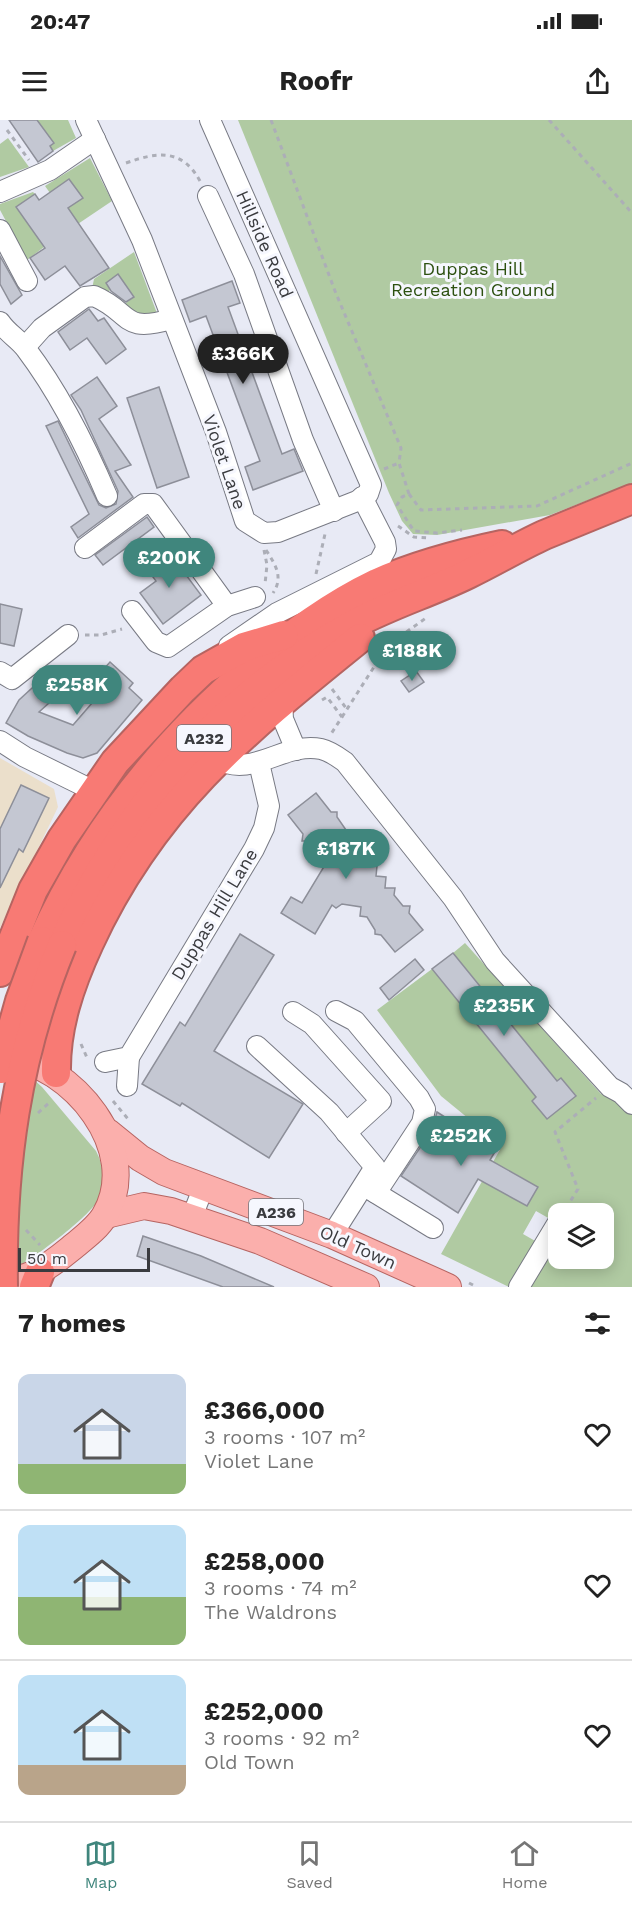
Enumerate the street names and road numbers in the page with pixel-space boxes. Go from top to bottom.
street label: Hillside Road [232,187,298,301]
street label: Violet Lane [199,412,251,512]
road number: A232 [177,725,231,751]
street label: Duppas Hill Lane [167,845,261,983]
road number: A236 [249,1199,303,1225]
street label: Old Town [316,1221,400,1273]

